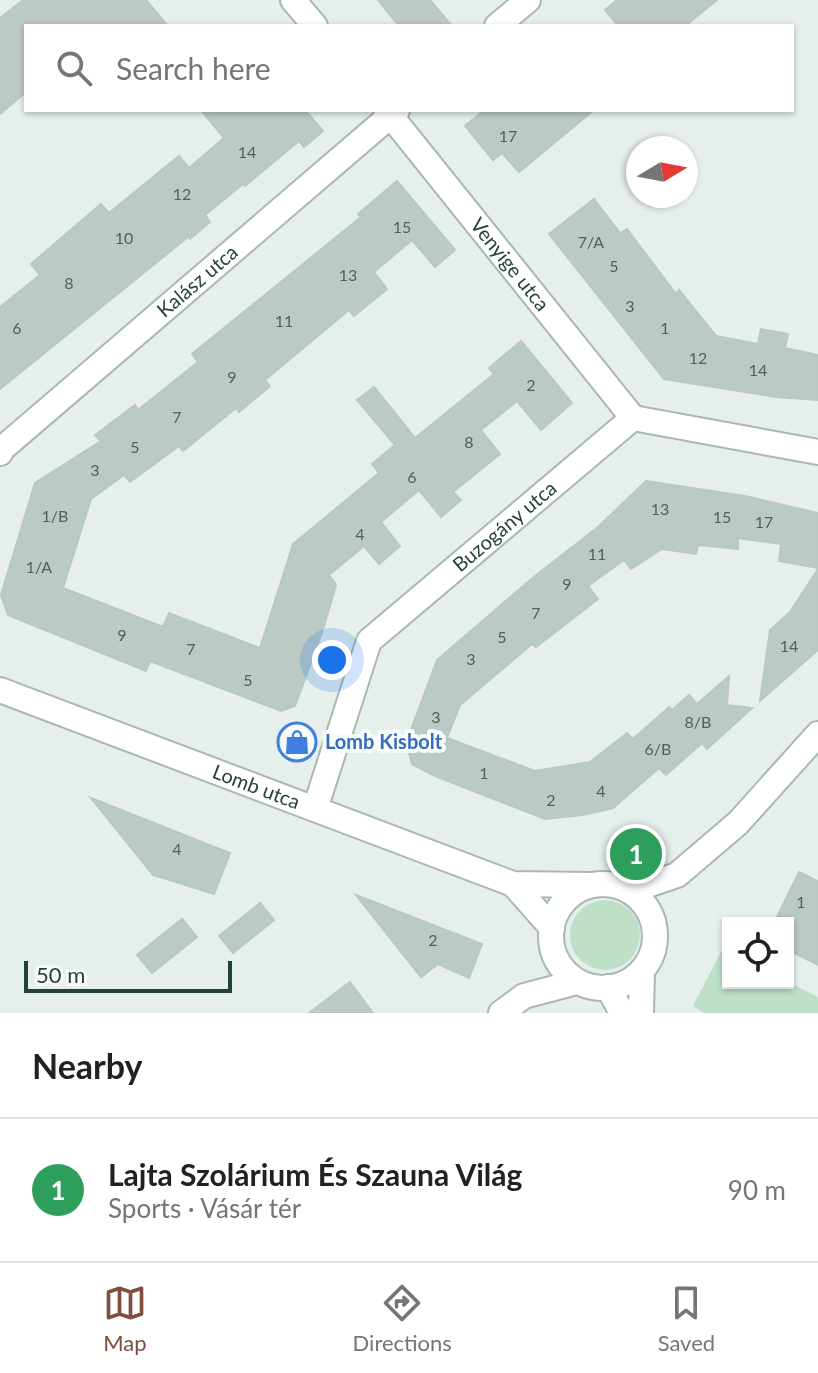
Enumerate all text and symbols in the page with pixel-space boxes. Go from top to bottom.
search box [24,24,794,112]
icon: search [52,46,96,90]
text: Search here [116,50,271,86]
house number: 17 [499,126,517,145]
north arrow [626,136,698,208]
house number: 14 [238,142,256,161]
house number: 12 [173,184,191,203]
street label: Venyige utca [466,212,555,315]
house number: 15 [393,217,411,236]
house number: 10 [115,228,133,247]
house number: 7/A [578,232,604,251]
street label: Kalász utca [152,239,242,322]
house number: 5 [609,256,619,275]
house number: 13 [339,265,357,284]
house number: 8 [64,273,74,292]
house number: 3 [625,296,635,315]
house number: 11 [275,311,293,330]
house number: 6 [12,318,22,337]
house number: 1 [660,318,670,337]
house number: 12 [689,348,707,367]
house number: 14 [749,360,767,379]
house number: 9 [227,367,237,386]
house number: 2 [526,375,536,394]
house number: 7 [172,407,182,426]
house number: 8 [464,432,474,451]
house number: 5 [130,437,140,456]
house number: 3 [90,460,100,479]
house number: 6 [407,467,417,486]
street label: Buzogány utca [447,475,561,576]
house number: 13 [651,499,669,518]
house number: 1/B [42,506,68,525]
house number: 15 [713,507,731,526]
house number: 17 [755,512,773,531]
house number: 4 [355,524,365,543]
house number: 11 [588,544,606,563]
house number: 1/A [26,557,52,576]
house number: 9 [562,574,572,593]
house number: 7 [531,603,541,622]
house number: 9 [117,625,127,644]
house number: 5 [497,627,507,646]
house number: 14 [780,636,798,655]
house number: 7 [186,639,196,658]
your location [312,640,352,680]
house number: 3 [466,649,476,668]
house number: 5 [243,670,253,689]
house number: 3 [431,707,441,726]
house number: 8/B [685,712,711,731]
shop icon: Lomb Kisbolt [276,721,318,763]
place label: Lomb Kisbolt [325,729,443,753]
house number: 6/B [645,739,671,758]
street label: Lomb utca [210,759,304,813]
house number: 1 [479,763,489,782]
house number: 4 [596,781,606,800]
house number: 2 [546,790,556,809]
pin: 1 [610,824,662,884]
house number: 4 [172,839,182,858]
house number: 1 [796,892,806,911]
map controls [722,917,794,989]
button: locate [722,917,794,989]
house number: 2 [428,930,438,949]
scale bar [24,957,232,993]
text: 50 m [36,961,85,988]
text: Nearby [32,1045,143,1086]
text: Lajta Szolárium És Szauna Világ [108,1156,522,1192]
text: 1 [50,1174,66,1206]
text: 90 m [728,1174,786,1206]
text: Sports · Vásár tér [108,1192,301,1224]
tab: Map [103,1281,147,1356]
tab: Directions [353,1281,452,1356]
tab: Saved [658,1281,715,1356]

